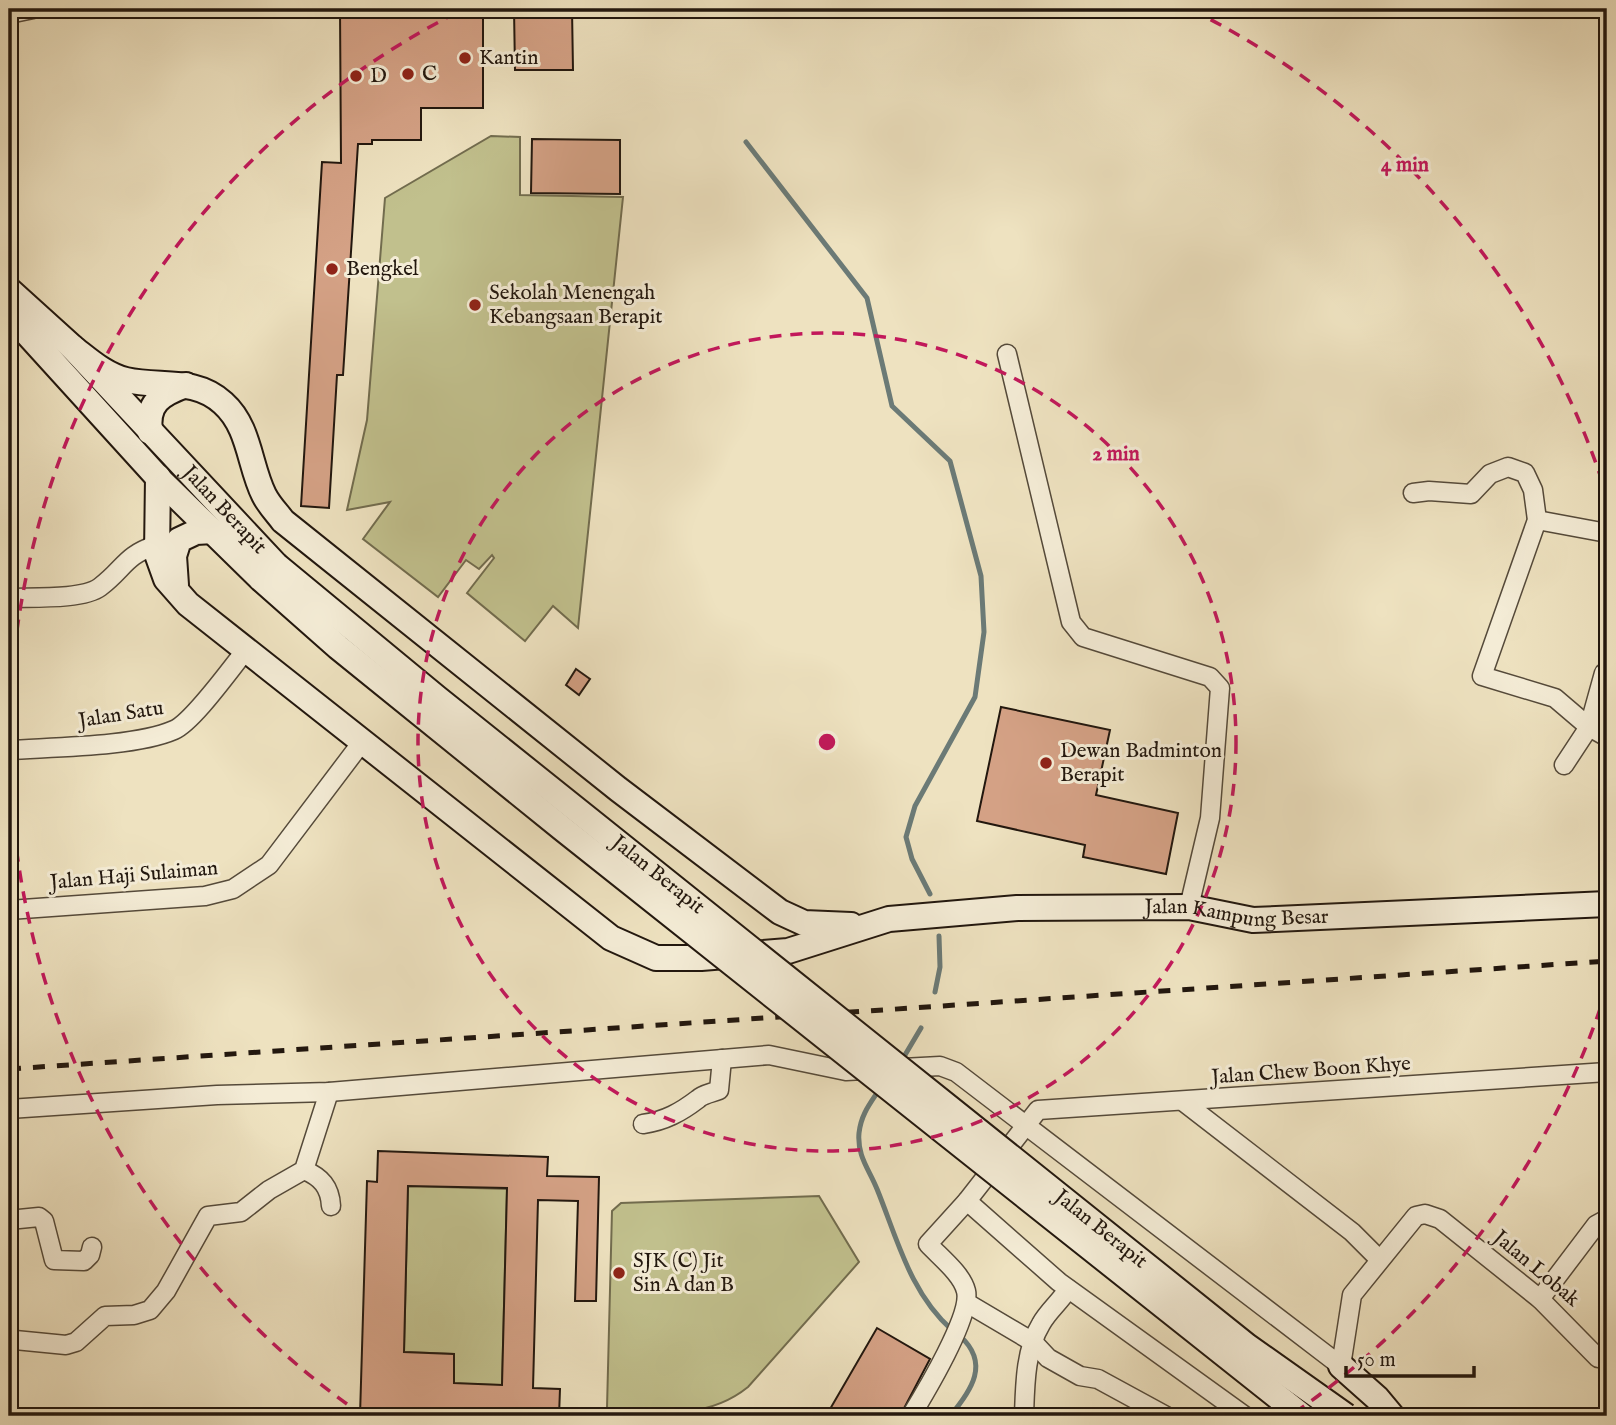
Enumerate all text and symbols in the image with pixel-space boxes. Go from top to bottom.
place label: Kantin [479,45,538,72]
marker: Kantin [457,50,473,66]
place label: C [422,61,437,88]
place label: D [370,63,387,90]
marker: C [400,66,416,82]
marker: D [348,68,364,84]
text: 4 min [1381,152,1429,179]
place label: Bengkel [346,256,419,283]
marker: Bengkel [324,261,340,277]
place label: Sekolah Menengah Kebangsaan Berapit [489,280,662,331]
marker: Sekolah Menengah Kebangsaan Berapit [467,297,483,313]
text: 2 min [1092,441,1140,468]
street label: Jalan Berapit [175,458,273,560]
street label: Jalan Satu [75,695,166,735]
centre of rings [815,730,839,754]
place label: Dewan Badminton Berapit [1060,738,1222,789]
marker: Dewan Badminton Berapit [1038,755,1054,771]
street label: Jalan Berapit [604,828,710,920]
street label: Jalan Haji Sulaiman [47,855,219,897]
street label: Jalan Kampung Besar [1142,894,1329,933]
street label: Jalan Chew Boon Khye [1208,1051,1412,1092]
street label: Jalan Berapit [1047,1182,1153,1275]
street label: Jalan Lobak [1485,1223,1586,1314]
place label: SJK (C) Jit Sin A dan B [633,1248,734,1299]
marker: SJK (C) Jit Sin A dan B [611,1265,627,1281]
scale bar [1346,1334,1474,1378]
text: 50 m [1357,1347,1396,1374]

